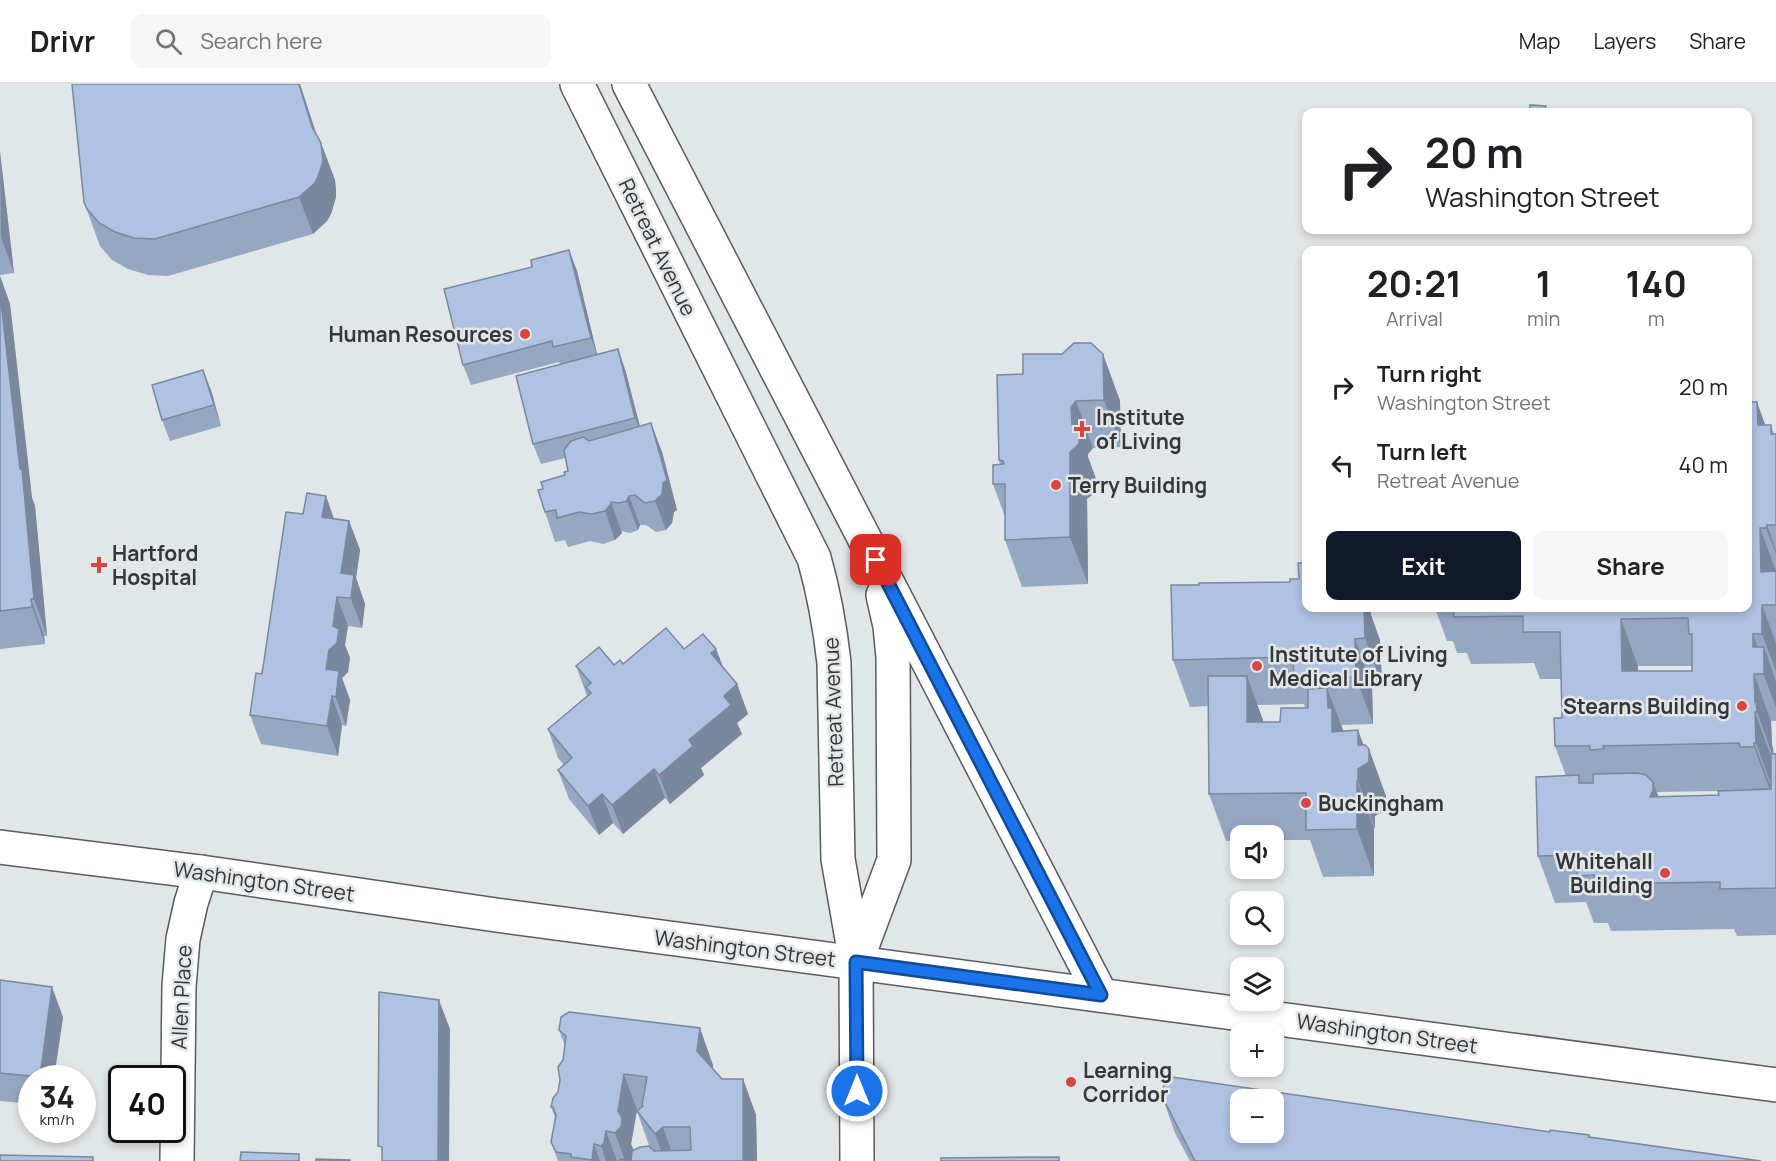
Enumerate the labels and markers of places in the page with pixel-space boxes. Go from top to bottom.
place label: Human Resources [328,320,513,348]
marker: Human Resources [518,327,532,341]
place label: Institute of Living [1096,403,1185,455]
marker: Institute of Living [1073,420,1091,438]
place label: Terry Building [1068,471,1207,499]
marker: Terry Building [1049,478,1063,492]
pin [850,534,901,585]
place label: Hartford Hospital [112,539,198,591]
marker: Hartford Hospital [90,556,108,574]
place label: Institute of Living Medical Library [1269,640,1448,692]
marker: Institute of Living Medical Library [1250,659,1264,673]
place label: Stearns Building [1563,692,1730,720]
marker: Stearns Building [1735,699,1749,713]
place label: Buckingham [1318,789,1444,817]
marker: Buckingham [1299,796,1313,810]
place label: Whitehall Building [1555,847,1653,899]
marker: Whitehall Building [1658,866,1672,880]
place label: Learning Corridor [1083,1056,1172,1108]
marker: Learning Corridor [1064,1075,1078,1089]

